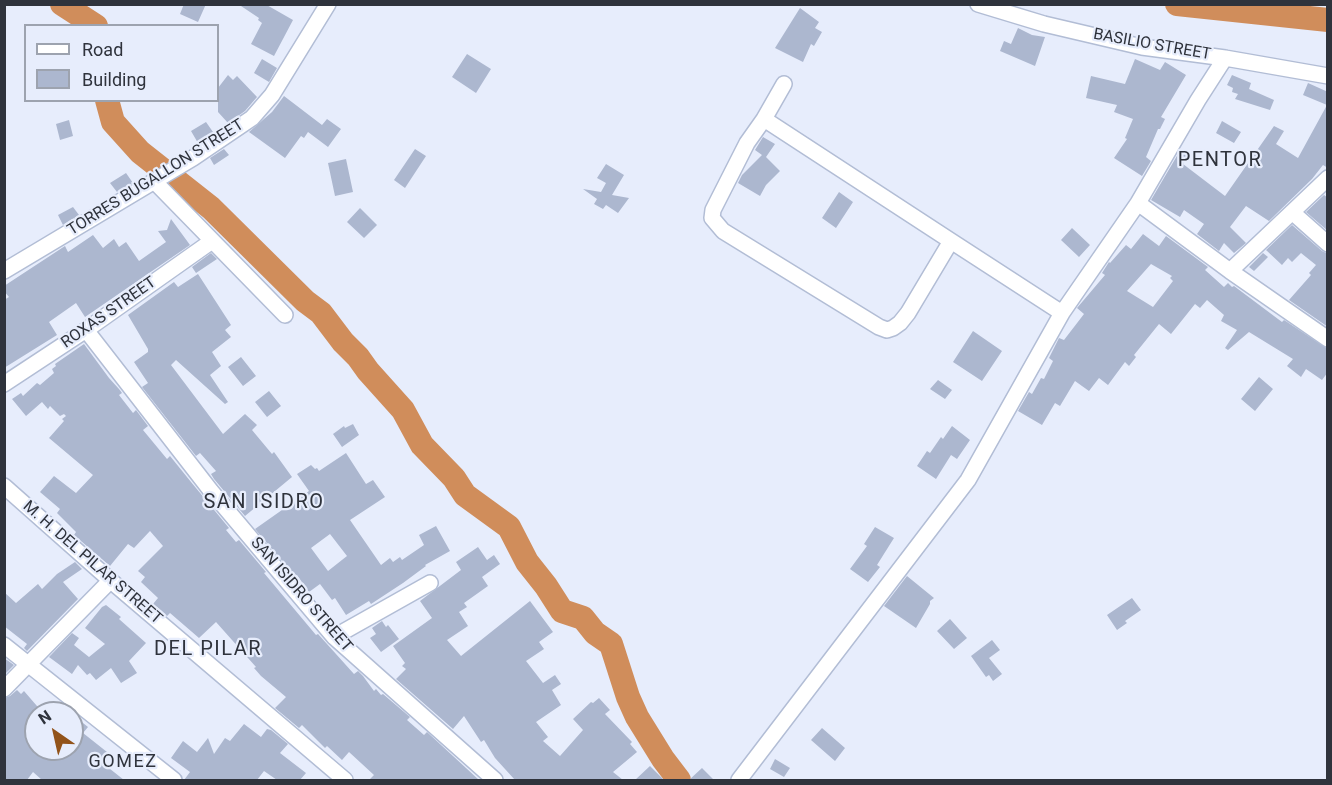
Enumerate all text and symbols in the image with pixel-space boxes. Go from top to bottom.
legend [24,24,219,102]
street label: BASILIO STREET [1092,25,1212,65]
text: Road [82,39,123,60]
text: Building [82,69,146,90]
street label: TORRES BUGALLON STREET [64,116,248,240]
district label: PENTOR [1178,149,1262,173]
street label: ROXAS STREET [58,273,160,353]
district label: SAN ISIDRO [203,491,325,515]
street label: M. H. DEL PILAR STREET [18,497,166,629]
street label: SAN ISIDRO STREET [246,534,356,656]
district label: DEL PILAR [154,638,262,662]
north arrow [24,701,84,761]
text: N [35,706,55,728]
district label: GOMEZ [89,751,157,773]

